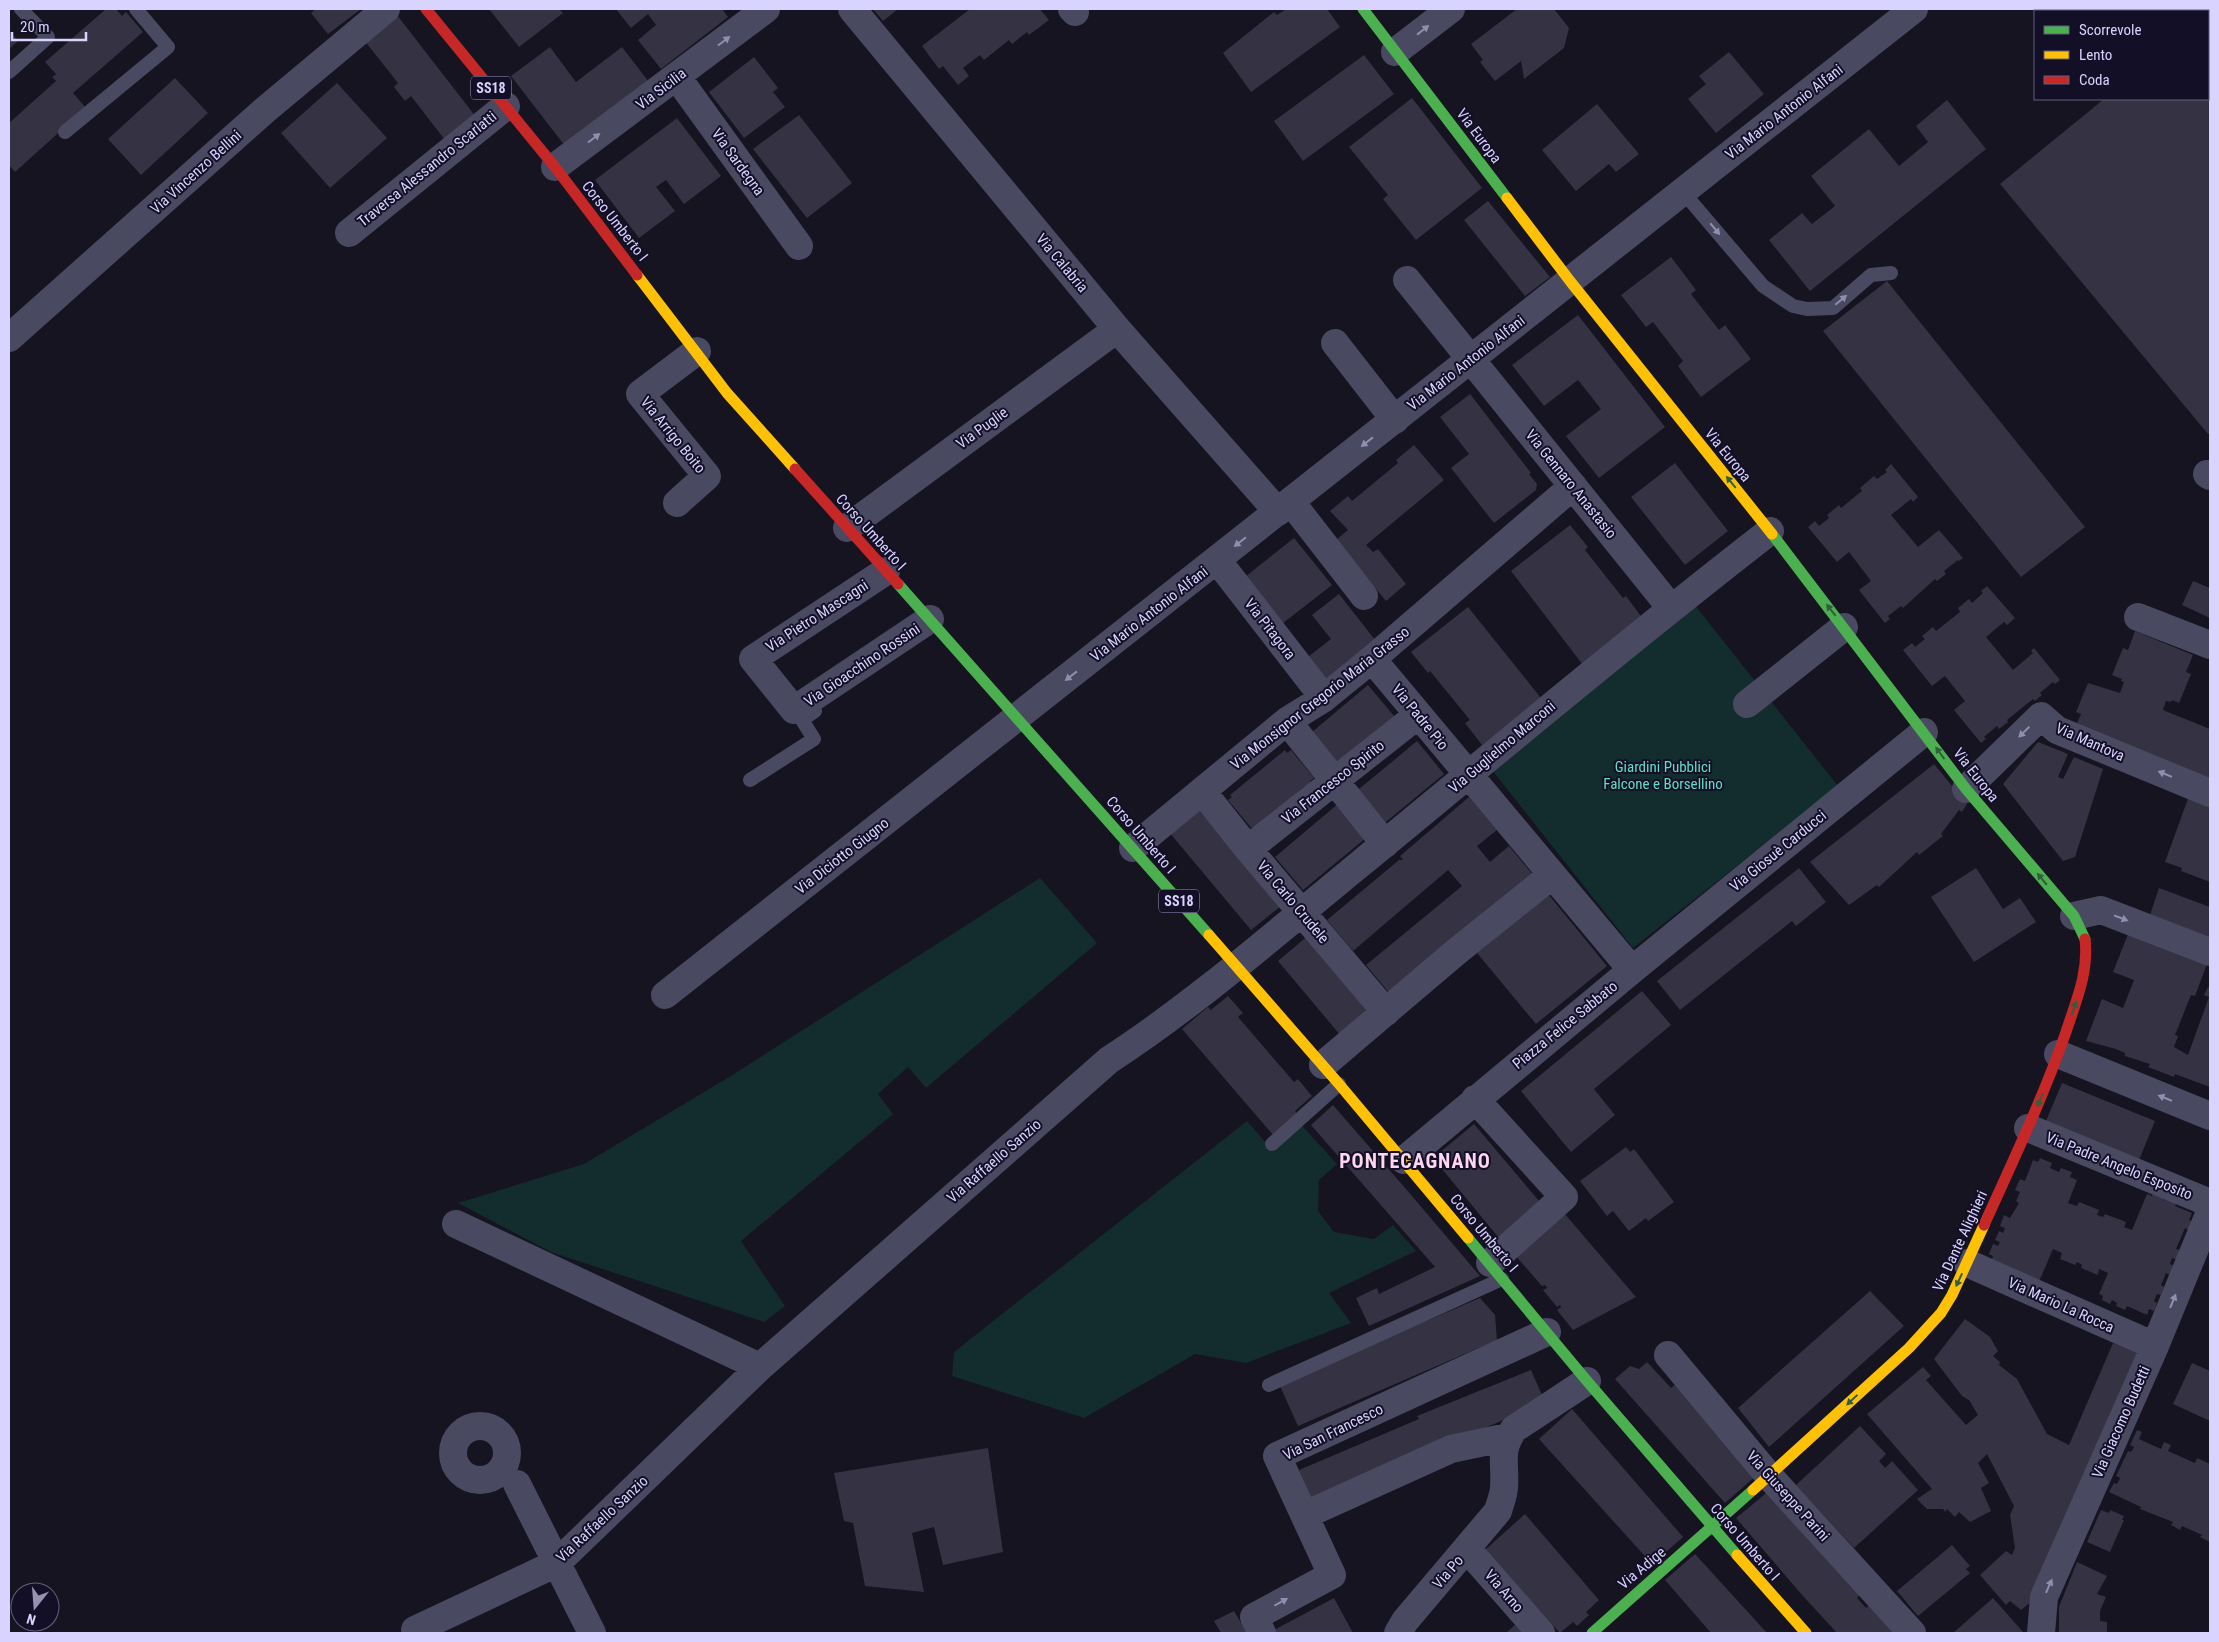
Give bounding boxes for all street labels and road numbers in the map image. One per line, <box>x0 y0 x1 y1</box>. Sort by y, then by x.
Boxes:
street label: Via Mario Antonio Alfani <box>1722 61 1846 163</box>
street label: Via Sicilia <box>632 64 690 114</box>
road number: SS18 <box>471 76 511 100</box>
street label: Via Europa <box>1453 105 1505 167</box>
street label: Traversa Alessandro Scarlatti <box>354 107 500 231</box>
street label: Via Sardegna <box>708 125 768 199</box>
street label: Via Vincenzo Bellini <box>147 126 245 218</box>
street label: Corso Umberto I <box>578 177 652 265</box>
street label: Via Calabria <box>1032 230 1092 296</box>
street label: Via Mario Antonio Alfani <box>1404 312 1528 414</box>
street label: Via Arrigo Boito <box>637 393 709 477</box>
street label: Via Puglie <box>953 403 1011 453</box>
street label: Via Europa <box>1701 425 1755 485</box>
street label: Via Gennaro Anastasio <box>1522 426 1620 542</box>
street label: Corso Umberto I <box>832 490 910 574</box>
street label: Via Mario Antonio Alfani <box>1087 563 1211 665</box>
street label: Via Pietro Mascagni <box>762 576 872 656</box>
street label: Via Pitagora <box>1241 595 1299 663</box>
street label: Via Gioacchino Rossini <box>801 620 923 710</box>
street label: Via Monsignor Gregorio Maria Grasso <box>1227 623 1413 773</box>
street label: Via Padre Pio <box>1388 680 1452 754</box>
street label: Via Guglielmo Marconi <box>1445 697 1559 797</box>
street label: Via Mantova <box>2053 719 2127 765</box>
street label: Via Francesco Spirito <box>1278 736 1388 828</box>
street label: Via Europa <box>1949 744 2003 806</box>
street label: Corso Umberto I <box>1103 793 1179 877</box>
street label: Via Giosuè Carducci <box>1726 807 1830 895</box>
street label: Via Diciotto Giugno <box>792 814 892 898</box>
street label: Via Carlo Crudele <box>1253 857 1333 947</box>
road number: SS18 <box>1159 889 1199 912</box>
street label: Piazza Felice Sabbato <box>1509 977 1621 1073</box>
street label: Via Raffaello Sanzio <box>943 1115 1045 1207</box>
street label: Via Padre Angelo Esposito <box>2043 1128 2195 1204</box>
street label: Via Dante Alighieri <box>1929 1188 1991 1294</box>
street label: Corso Umberto I <box>1446 1190 1522 1276</box>
street label: Via Mario La Rocca <box>2005 1274 2117 1336</box>
street label: Via Giacomo Budetti <box>2088 1363 2154 1481</box>
street label: Via San Francesco <box>1280 1400 1386 1464</box>
street label: Via Giuseppe Parini <box>1743 1447 1833 1545</box>
street label: Via Raffaello Sanzio <box>552 1472 652 1566</box>
street label: Corso Umberto I <box>1707 1500 1783 1584</box>
street label: Via Adige <box>1615 1543 1669 1593</box>
street label: Via Po <box>1429 1552 1467 1592</box>
street label: Via Arno <box>1481 1566 1527 1616</box>

